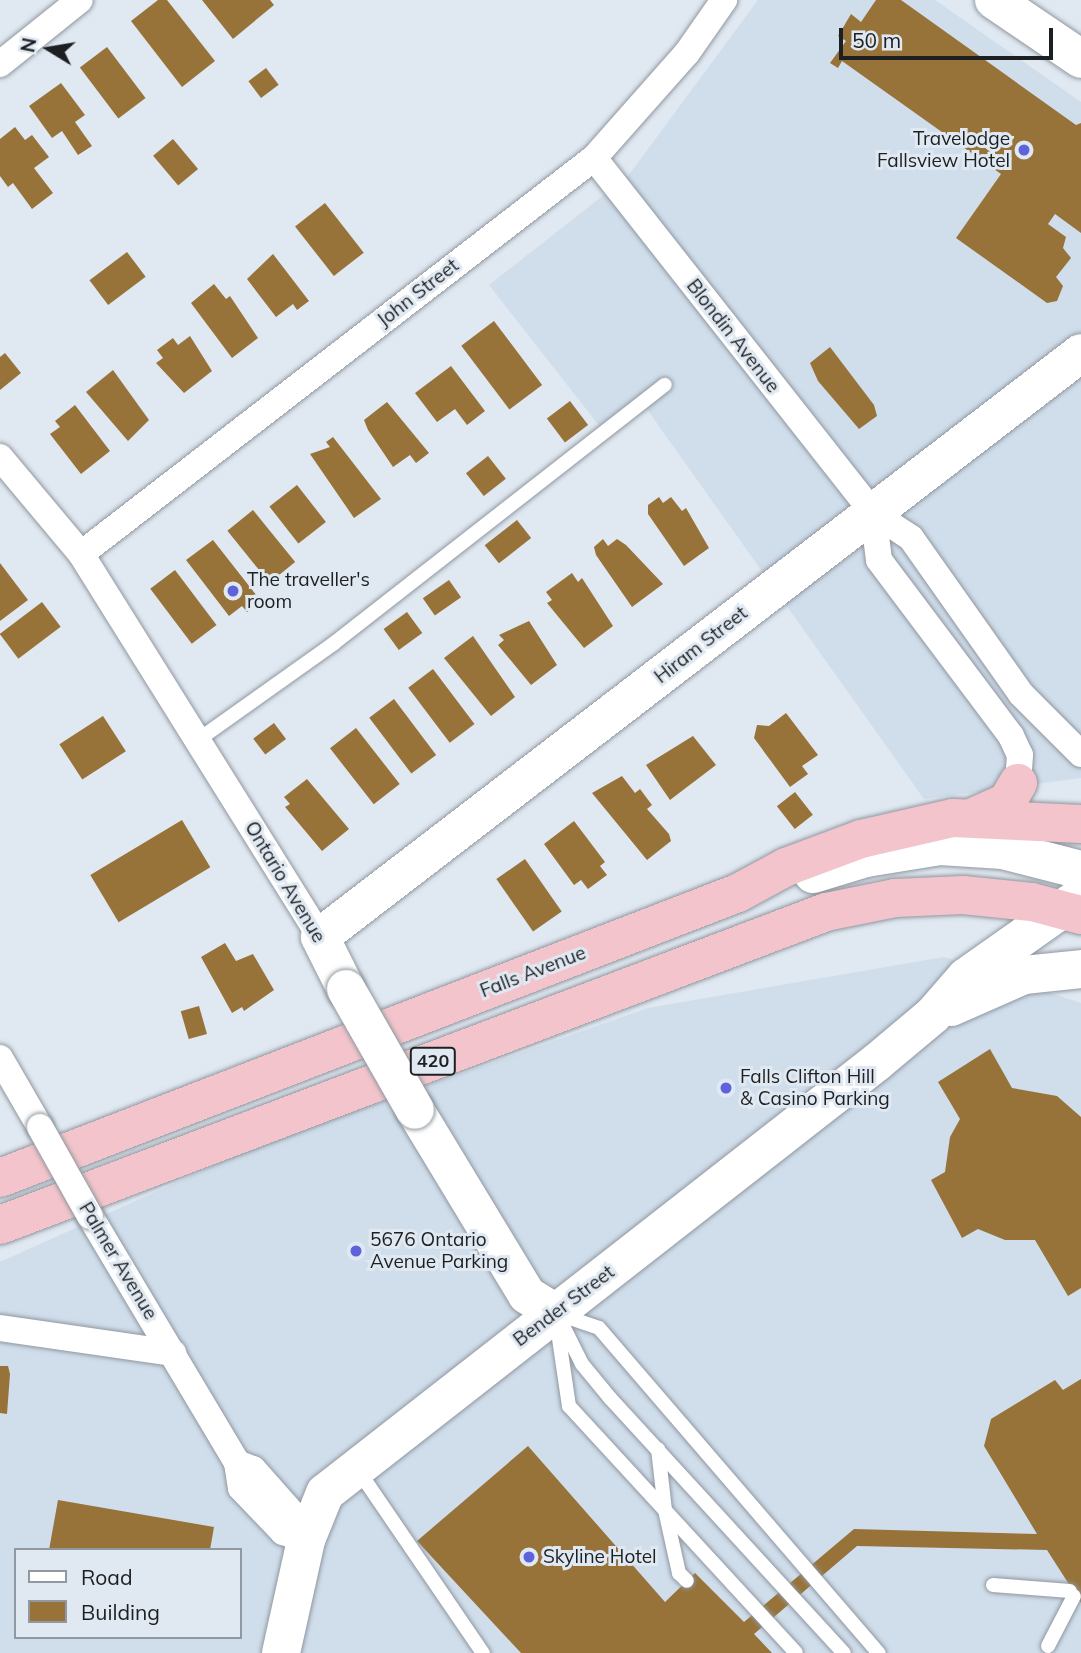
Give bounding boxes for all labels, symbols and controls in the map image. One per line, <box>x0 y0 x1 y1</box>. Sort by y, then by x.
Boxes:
north arrow <box>14 14 84 84</box>
scale bar <box>843 14 1056 58</box>
text: 50 m <box>852 27 901 53</box>
text: N <box>15 36 42 54</box>
place label: Travelodge Fallsview Hotel <box>877 128 1010 172</box>
marker: Travelodge Fallsview Hotel <box>1016 142 1032 158</box>
street label: John Street <box>373 254 463 332</box>
street label: Blondin Avenue <box>682 275 784 397</box>
place label: The traveller's room <box>247 569 370 613</box>
marker: The traveller's room <box>225 583 241 599</box>
street label: Hiram Street <box>650 602 752 688</box>
street label: Ontario Avenue <box>240 817 330 947</box>
street label: Falls Avenue <box>477 941 589 1003</box>
road number: 420 <box>408 1046 458 1076</box>
place label: Falls Clifton Hill & Casino Parking <box>740 1066 890 1110</box>
marker: Falls Clifton Hill & Casino Parking <box>718 1080 734 1096</box>
street label: Palmer Avenue <box>74 1198 162 1324</box>
place label: 5676 Ontario Avenue Parking <box>370 1229 508 1273</box>
marker: 5676 Ontario Avenue Parking <box>348 1243 364 1259</box>
street label: Bender Street <box>509 1261 619 1351</box>
place label: Skyline Hotel <box>543 1546 657 1568</box>
legend <box>14 1548 242 1639</box>
marker: Skyline Hotel <box>521 1549 537 1565</box>
text: Road <box>81 1564 132 1590</box>
text: Building <box>81 1599 160 1625</box>

